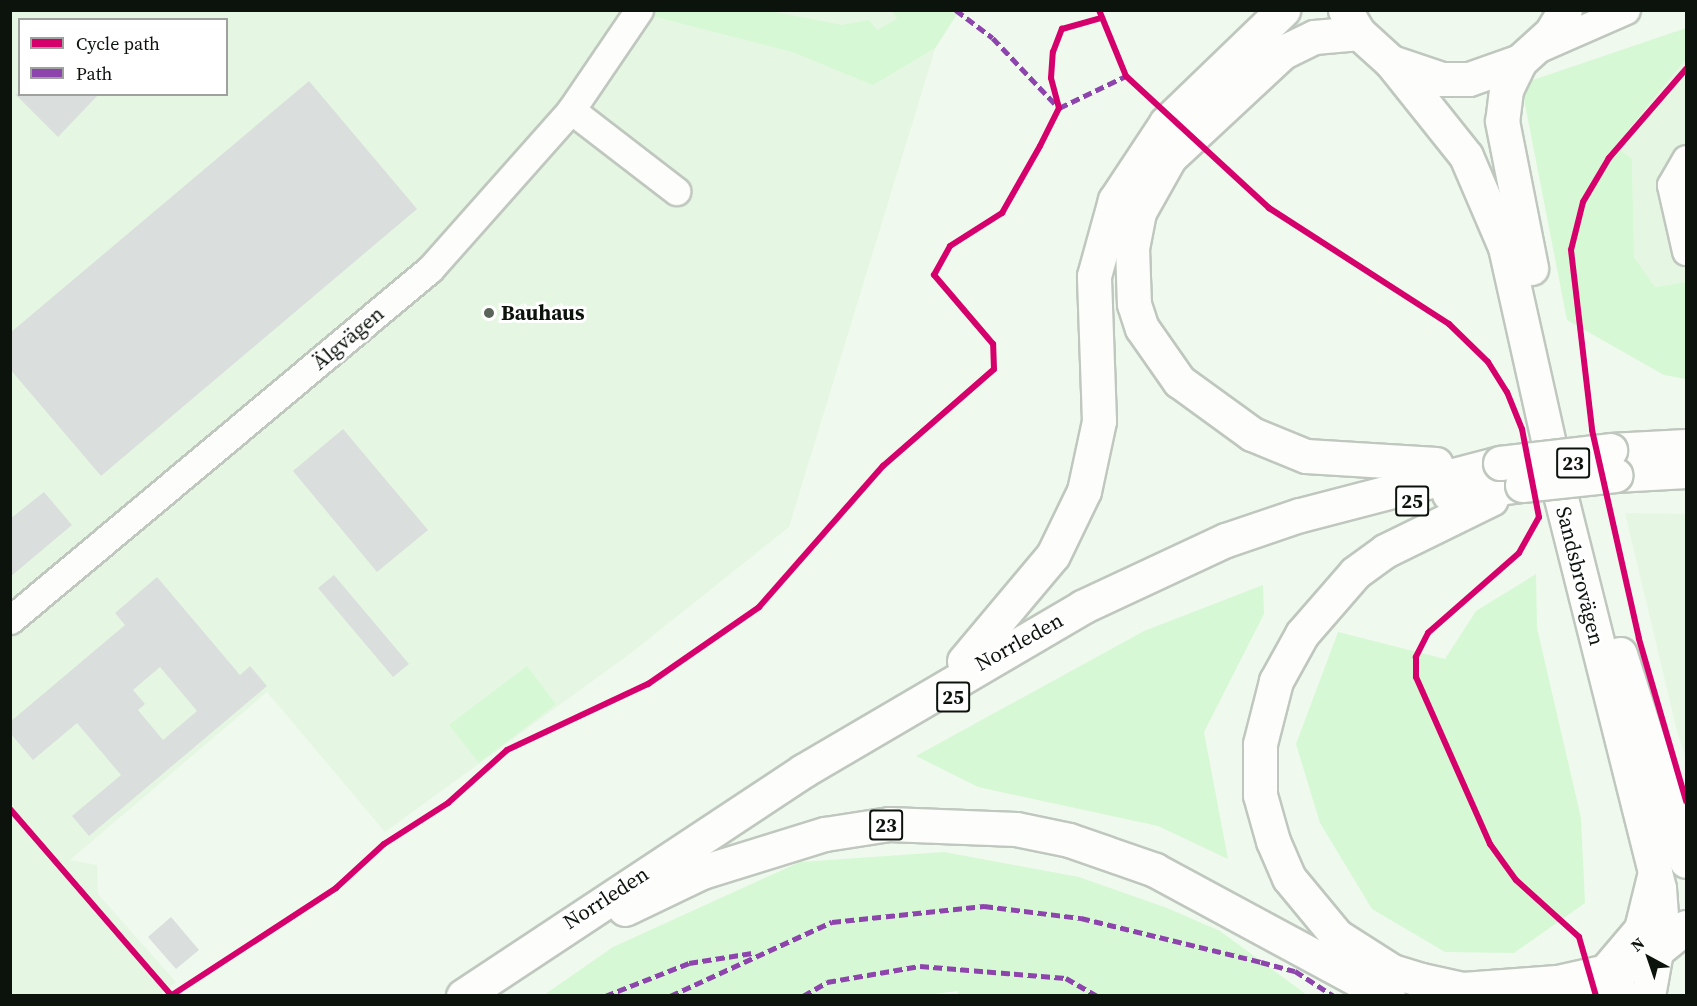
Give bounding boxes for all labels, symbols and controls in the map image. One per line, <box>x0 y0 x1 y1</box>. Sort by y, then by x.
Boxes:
legend <box>18 18 228 96</box>
text: Cycle path <box>76 31 160 56</box>
text: Path <box>76 61 112 86</box>
place label: Bauhaus <box>501 300 584 326</box>
street label: Älgvägen <box>307 301 389 375</box>
marker: Bauhaus <box>482 306 496 320</box>
road number: 23 <box>1555 446 1591 480</box>
road number: 25 <box>1394 484 1430 518</box>
street label: Sandsbrovägen <box>1551 504 1609 648</box>
street label: Norrleden <box>971 608 1067 676</box>
road number: 25 <box>935 680 971 714</box>
road number: 23 <box>868 808 904 842</box>
street label: Norrleden <box>559 861 653 935</box>
north arrow <box>1619 928 1679 988</box>
text: N <box>1626 932 1649 956</box>

